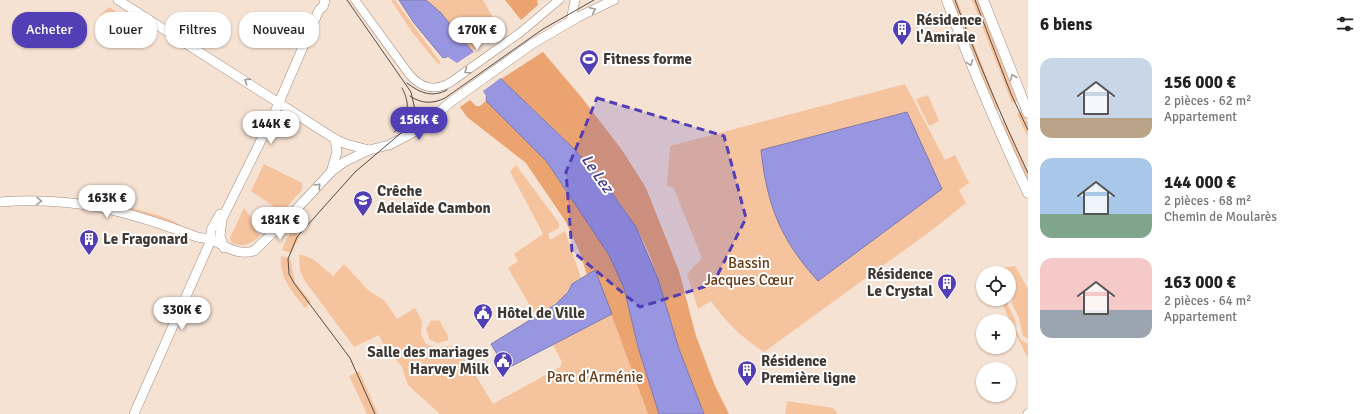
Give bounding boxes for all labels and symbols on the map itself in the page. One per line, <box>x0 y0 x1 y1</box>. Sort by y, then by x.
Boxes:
one-way arrow <box>588 7 596 15</box>
place label: Résidence l'Amirale <box>916 11 982 46</box>
pin: 170K € <box>444 17 510 51</box>
building icon: Résidence l'Amirale <box>891 18 913 46</box>
sports icon: Fitness forme <box>578 48 600 76</box>
place label: Fitness forme <box>603 50 692 68</box>
one-way arrow <box>965 59 973 66</box>
one-way arrow <box>464 66 471 73</box>
one-way arrow <box>1009 74 1017 81</box>
one-way arrow <box>244 78 251 86</box>
pin: 156K € <box>386 107 452 141</box>
pin: 144K € <box>238 111 304 145</box>
water label: Le Lez <box>577 150 619 198</box>
place label: Crêche Adelaïde Cambon <box>377 182 491 217</box>
one-way arrow <box>313 184 320 191</box>
pin: 163K € <box>74 185 140 219</box>
school or university icon: Crêche Adelaïde Cambon <box>352 189 374 217</box>
one-way arrow <box>36 196 42 205</box>
pin: 181K € <box>247 207 313 241</box>
building icon: Le Fragonard <box>78 228 100 256</box>
place label: Le Fragonard <box>103 230 188 248</box>
park label: Bassin Jacques Cœur <box>704 254 794 289</box>
place label: Résidence Le Crystal <box>867 265 933 300</box>
building icon: Résidence Le Crystal <box>936 272 958 300</box>
pin: 330K € <box>149 297 215 331</box>
public building icon: Hôtel de Ville <box>472 302 494 330</box>
place label: Hôtel de Ville <box>497 304 585 322</box>
place label: Salle des mariages Harvey Milk <box>367 343 489 378</box>
public building icon: Salle des mariages Harvey Milk <box>492 350 514 378</box>
place label: Résidence Première ligne <box>761 352 856 387</box>
building icon: Résidence Première ligne <box>736 359 758 387</box>
park label: Parc d'Arménie <box>547 368 643 386</box>

